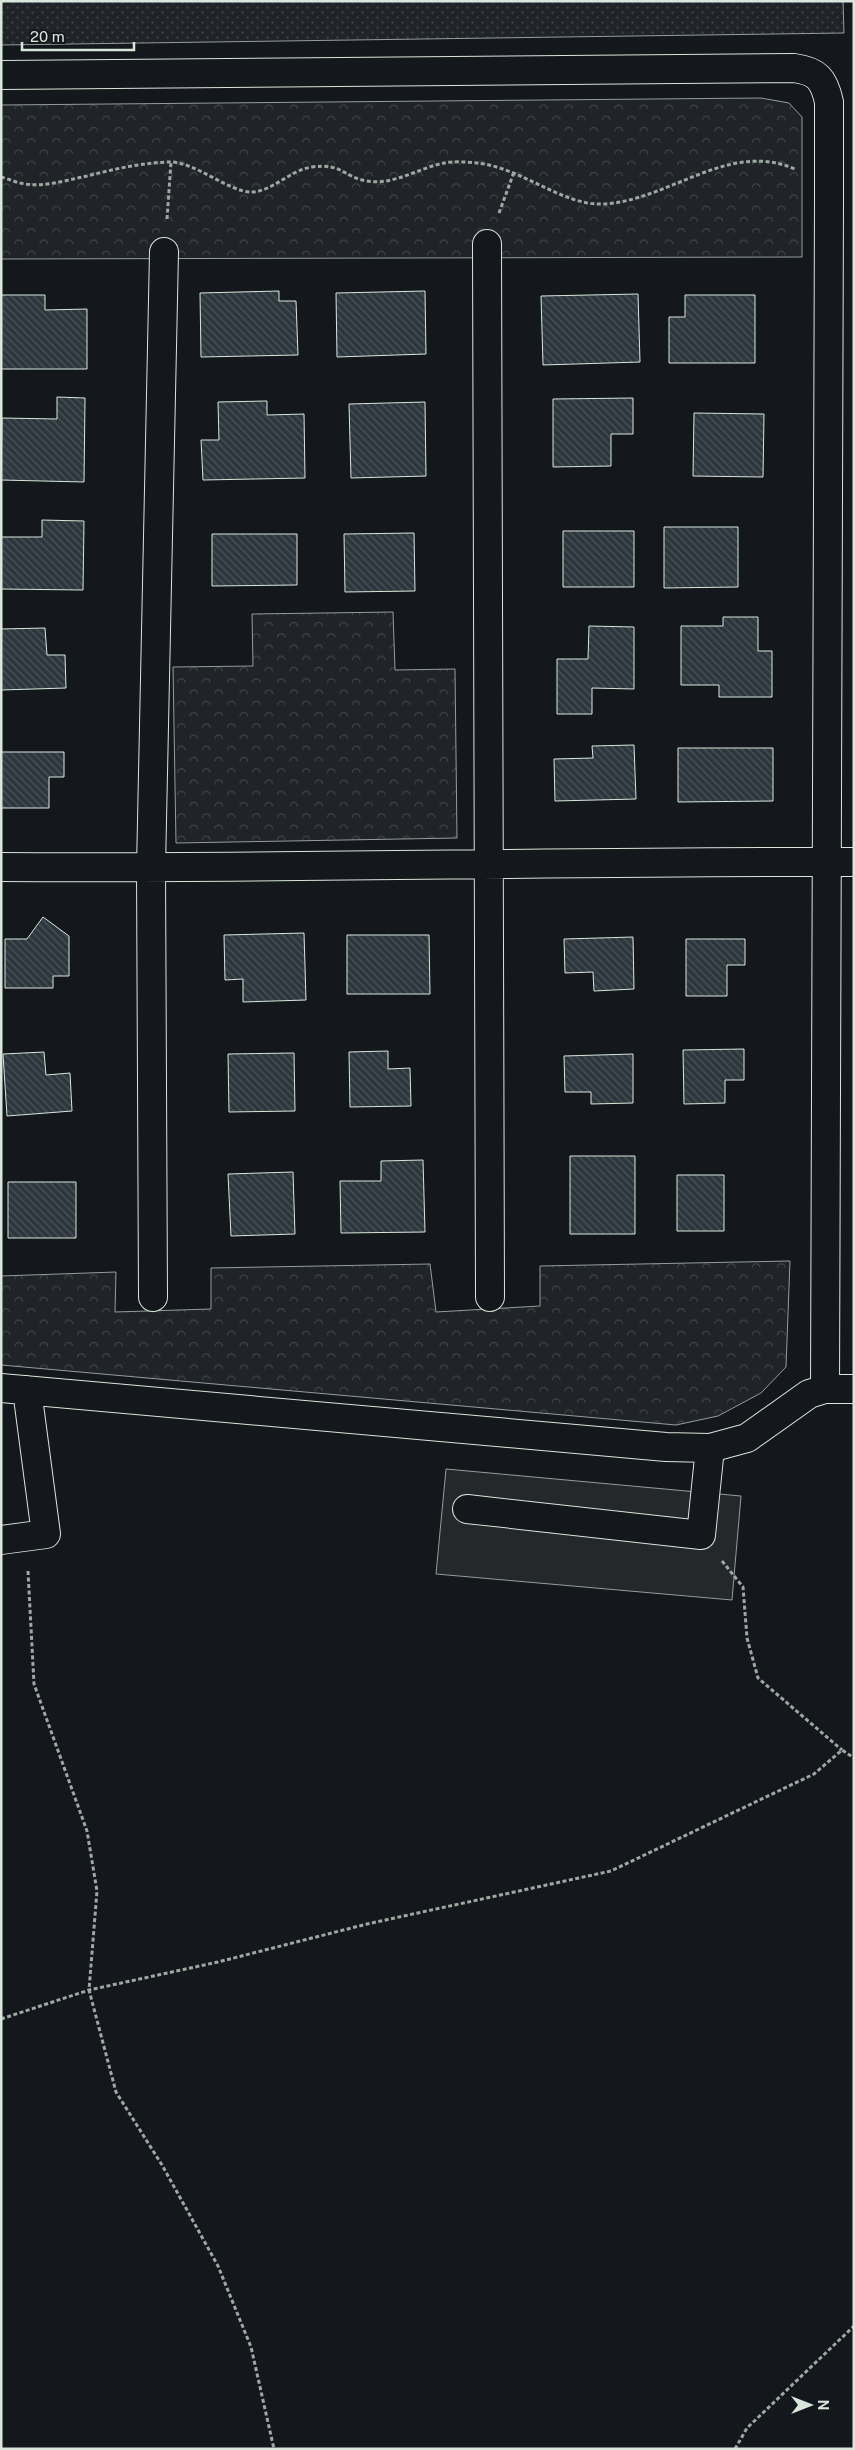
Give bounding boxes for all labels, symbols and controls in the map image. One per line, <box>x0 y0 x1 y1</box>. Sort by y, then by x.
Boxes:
scale bar <box>22 20 135 52</box>
text: 20 m <box>30 28 65 45</box>
north arrow <box>785 2380 835 2430</box>
text: N <box>815 2400 831 2410</box>

